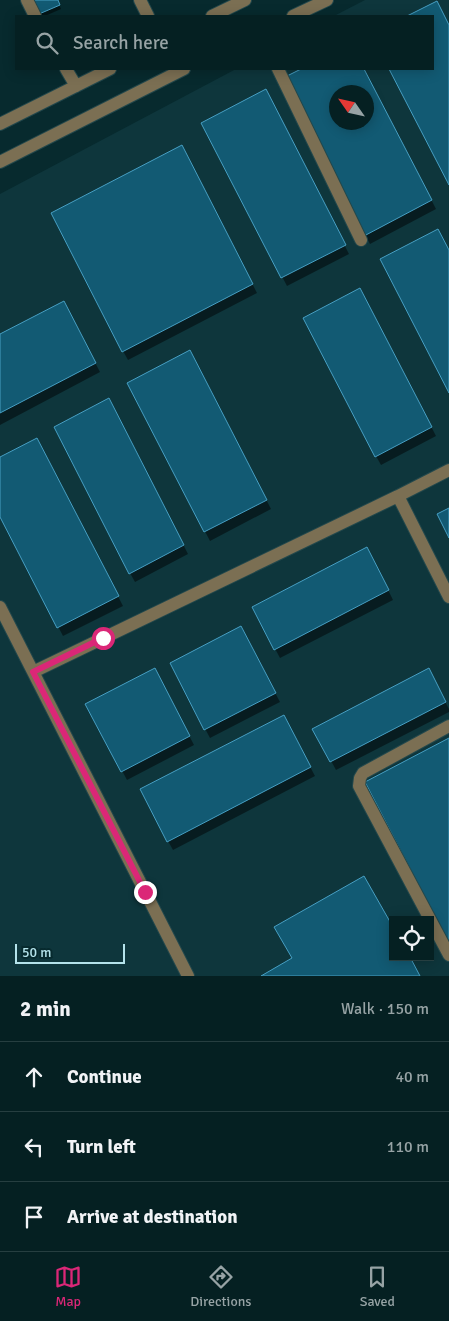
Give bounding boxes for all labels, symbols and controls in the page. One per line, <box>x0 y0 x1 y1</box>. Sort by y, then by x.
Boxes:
search box <box>15 15 434 70</box>
icon: search <box>33 29 61 57</box>
text: Search here <box>73 31 169 55</box>
north arrow <box>329 85 374 130</box>
route start <box>92 627 115 650</box>
route end <box>134 881 157 904</box>
map controls <box>389 916 434 961</box>
button: locate <box>389 916 434 961</box>
scale bar <box>15 941 125 964</box>
text: 50 m <box>22 944 51 961</box>
text: 2 min <box>20 996 71 1022</box>
text: Walk · 150 m <box>341 999 429 1019</box>
icon: ahead <box>20 1063 48 1091</box>
text: Continue <box>67 1065 142 1089</box>
text: 40 m <box>395 1067 429 1087</box>
icon: left <box>20 1133 48 1161</box>
text: Turn left <box>67 1135 136 1159</box>
text: 110 m <box>387 1137 429 1157</box>
icon: arrive <box>20 1203 48 1231</box>
text: Arrive at destination <box>67 1205 238 1229</box>
tab: Map <box>54 1263 82 1310</box>
tab: Directions <box>190 1263 251 1310</box>
tab: Saved <box>360 1263 395 1310</box>

